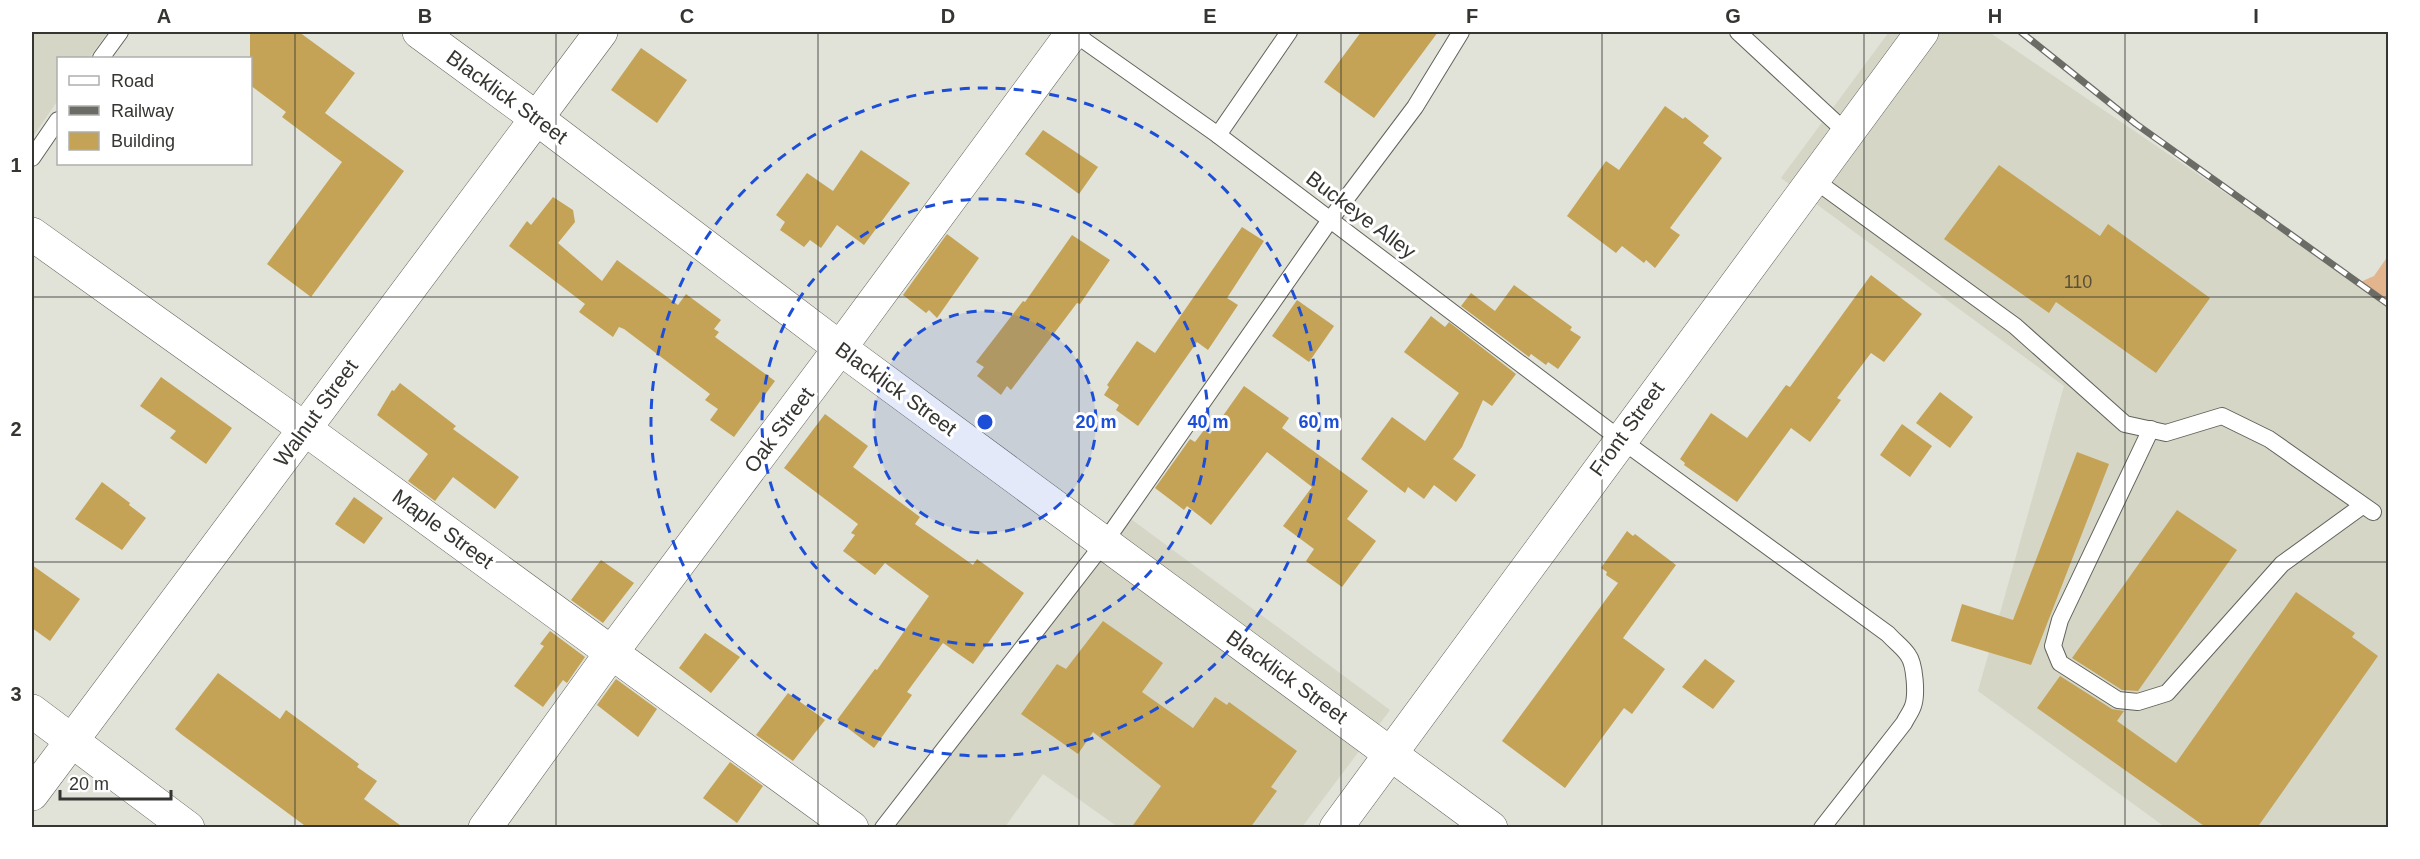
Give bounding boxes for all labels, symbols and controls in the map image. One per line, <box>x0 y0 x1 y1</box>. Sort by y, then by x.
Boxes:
text: A <box>157 5 171 27</box>
text: B <box>418 5 432 27</box>
text: C <box>680 5 694 27</box>
text: D <box>941 5 955 27</box>
text: E <box>1203 5 1217 27</box>
text: F <box>1466 5 1478 27</box>
text: G <box>1725 5 1741 27</box>
text: H <box>1988 5 2002 27</box>
text: I <box>2253 5 2259 27</box>
street label: Blacklick Street <box>442 45 572 148</box>
legend <box>57 57 252 165</box>
text: Road <box>111 71 154 91</box>
text: Railway <box>111 101 174 121</box>
text: Building <box>111 131 175 151</box>
text: 1 <box>10 154 22 176</box>
street label: Buckeye Alley <box>1302 166 1421 263</box>
house number: 110 <box>2064 272 2092 292</box>
street label: Blacklick Street <box>831 337 961 440</box>
street label: Walnut Street <box>269 355 362 471</box>
street label: Front Street <box>1585 377 1669 480</box>
street label: Oak Street <box>739 383 818 477</box>
centre of rings <box>975 412 995 432</box>
text: 20 m <box>1075 412 1117 432</box>
text: 40 m <box>1187 412 1229 432</box>
text: 60 m <box>1298 412 1340 432</box>
text: 2 <box>10 418 22 440</box>
street label: Maple Street <box>388 484 498 573</box>
street label: Blacklick Street <box>1222 625 1352 728</box>
text: 3 <box>10 683 22 705</box>
scale bar <box>60 763 171 801</box>
text: 20 m <box>69 774 109 794</box>

